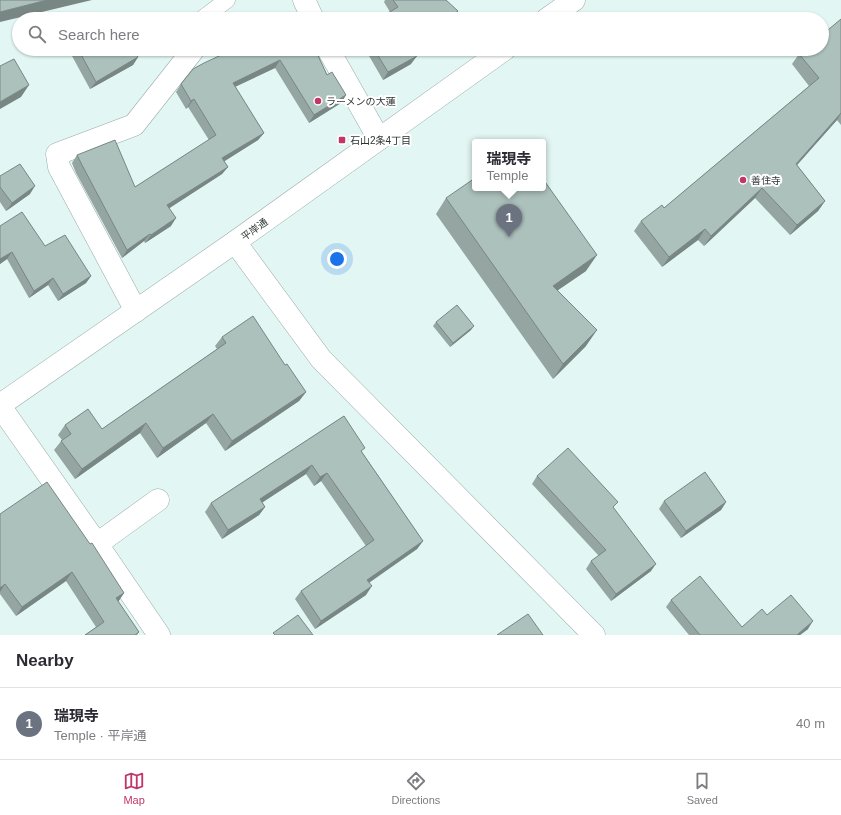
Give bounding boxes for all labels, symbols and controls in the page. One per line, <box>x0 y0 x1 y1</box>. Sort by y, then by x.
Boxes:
search box <box>12 12 829 56</box>
icon: search <box>26 23 48 45</box>
text: Search here <box>58 26 140 43</box>
marker: ラーメンの大蓮 <box>313 96 323 106</box>
place label: ラーメンの大蓮 <box>326 96 396 107</box>
marker: 石山2条4丁目 <box>337 135 347 145</box>
place label: 石山2条4丁目 <box>350 135 411 146</box>
popup <box>472 139 546 191</box>
text: 瑞現寺 <box>486 150 532 167</box>
text: Temple <box>486 168 528 183</box>
marker: 善住寺 <box>738 175 748 185</box>
place label: 善住寺 <box>751 175 781 186</box>
pin: 1 <box>496 204 522 237</box>
street label: 平岸通 <box>239 216 270 243</box>
your location <box>327 249 347 269</box>
text: Nearby <box>16 651 74 670</box>
text: 瑞現寺 <box>54 707 99 724</box>
text: 1 <box>25 716 33 731</box>
text: 40 m <box>796 716 825 731</box>
text: Temple · 平岸通 <box>54 728 146 743</box>
tab: Map <box>123 770 145 806</box>
tab: Directions <box>391 770 440 806</box>
tab: Saved <box>687 770 718 806</box>

